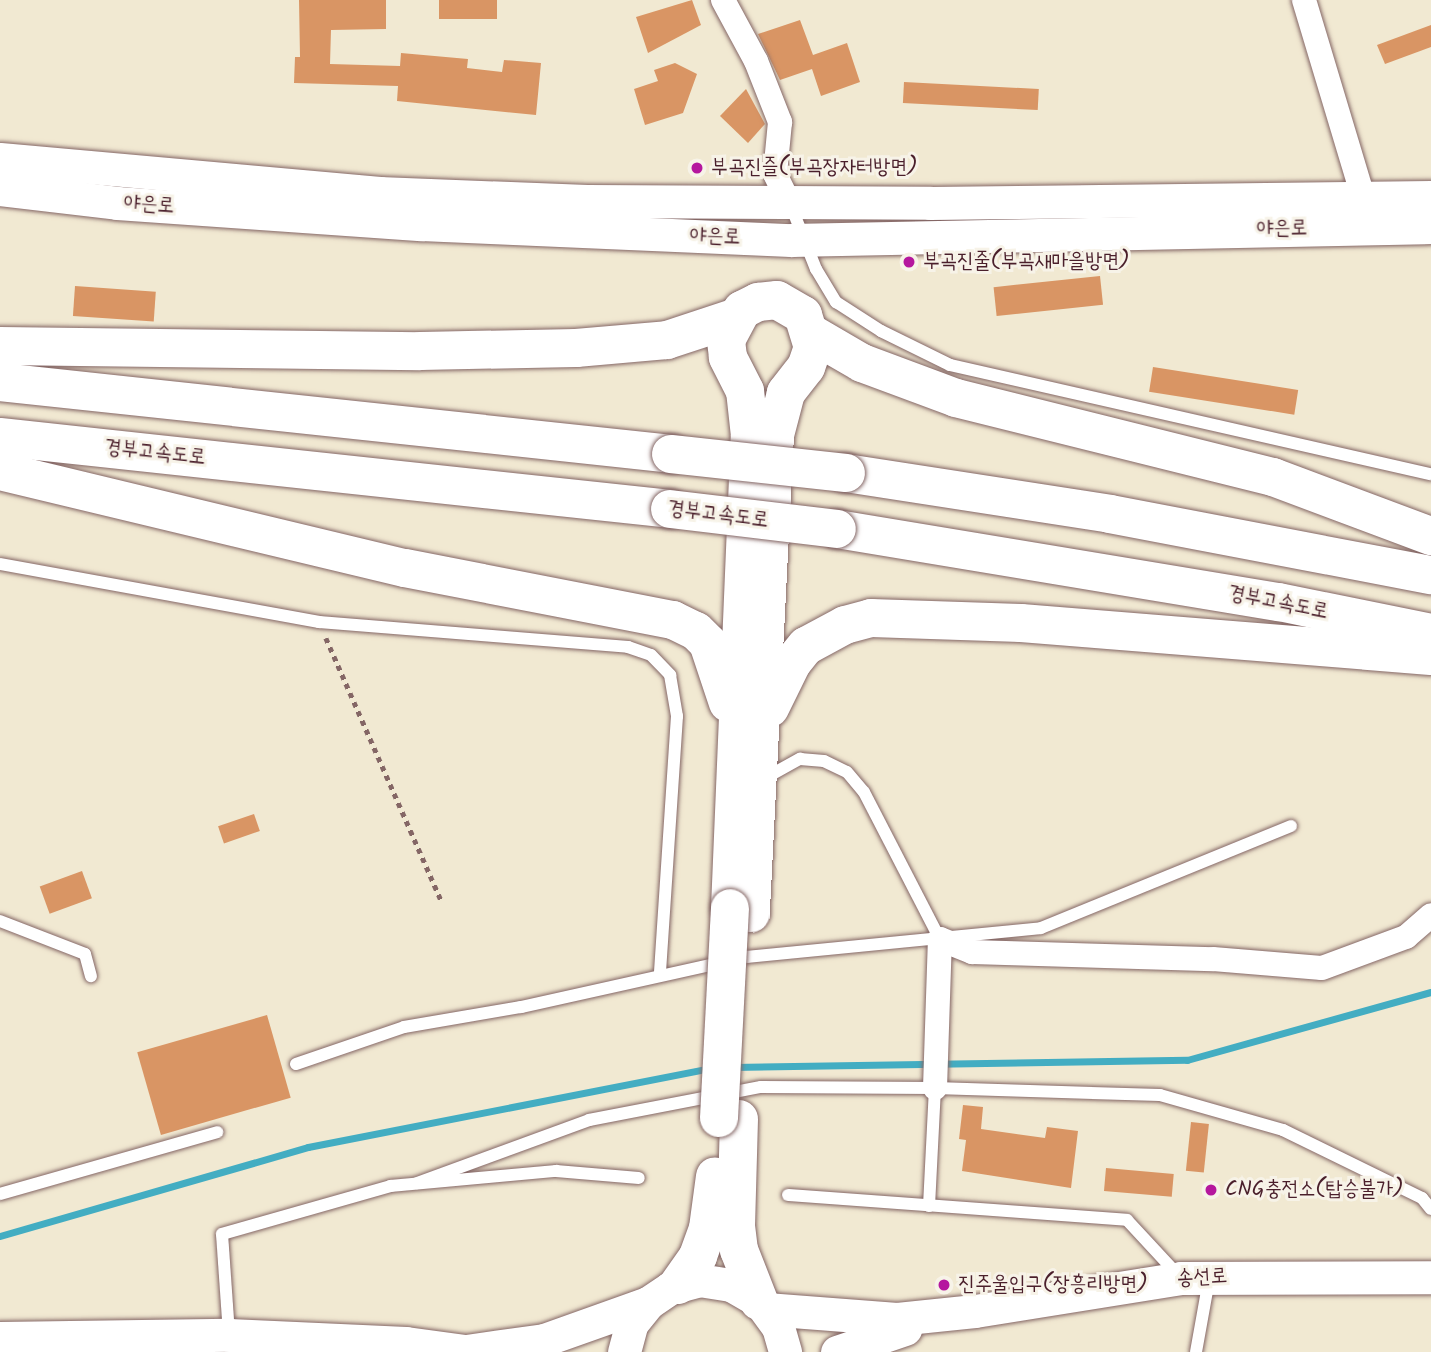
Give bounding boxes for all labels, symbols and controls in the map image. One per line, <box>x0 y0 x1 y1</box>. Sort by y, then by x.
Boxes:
place label: 부곡진즐(부곡장자터방면) <box>711 155 918 181</box>
marker: 부곡진즐(부곡장자터방면) <box>689 160 705 176</box>
street label: 야은로 <box>123 191 175 219</box>
street label: 야은로 <box>1256 216 1308 242</box>
street label: 야은로 <box>689 224 741 250</box>
place label: 부곡진줄(부곡새마을방면) <box>923 249 1130 275</box>
marker: 부곡진줄(부곡새마을방면) <box>901 254 917 270</box>
street label: 경부고속도로 <box>103 435 207 471</box>
street label: 경부고속도로 <box>666 496 770 534</box>
street label: 경부고속도로 <box>1226 581 1330 625</box>
place label: CNG충전소(탑승불가) <box>1225 1177 1404 1203</box>
marker: CNG충전소(탑승불가) <box>1203 1182 1219 1198</box>
street label: 송선로 <box>1176 1264 1228 1292</box>
place label: 진주울입구(장흥리방면) <box>958 1272 1148 1298</box>
marker: 진주울입구(장흥리방면) <box>936 1277 952 1293</box>

